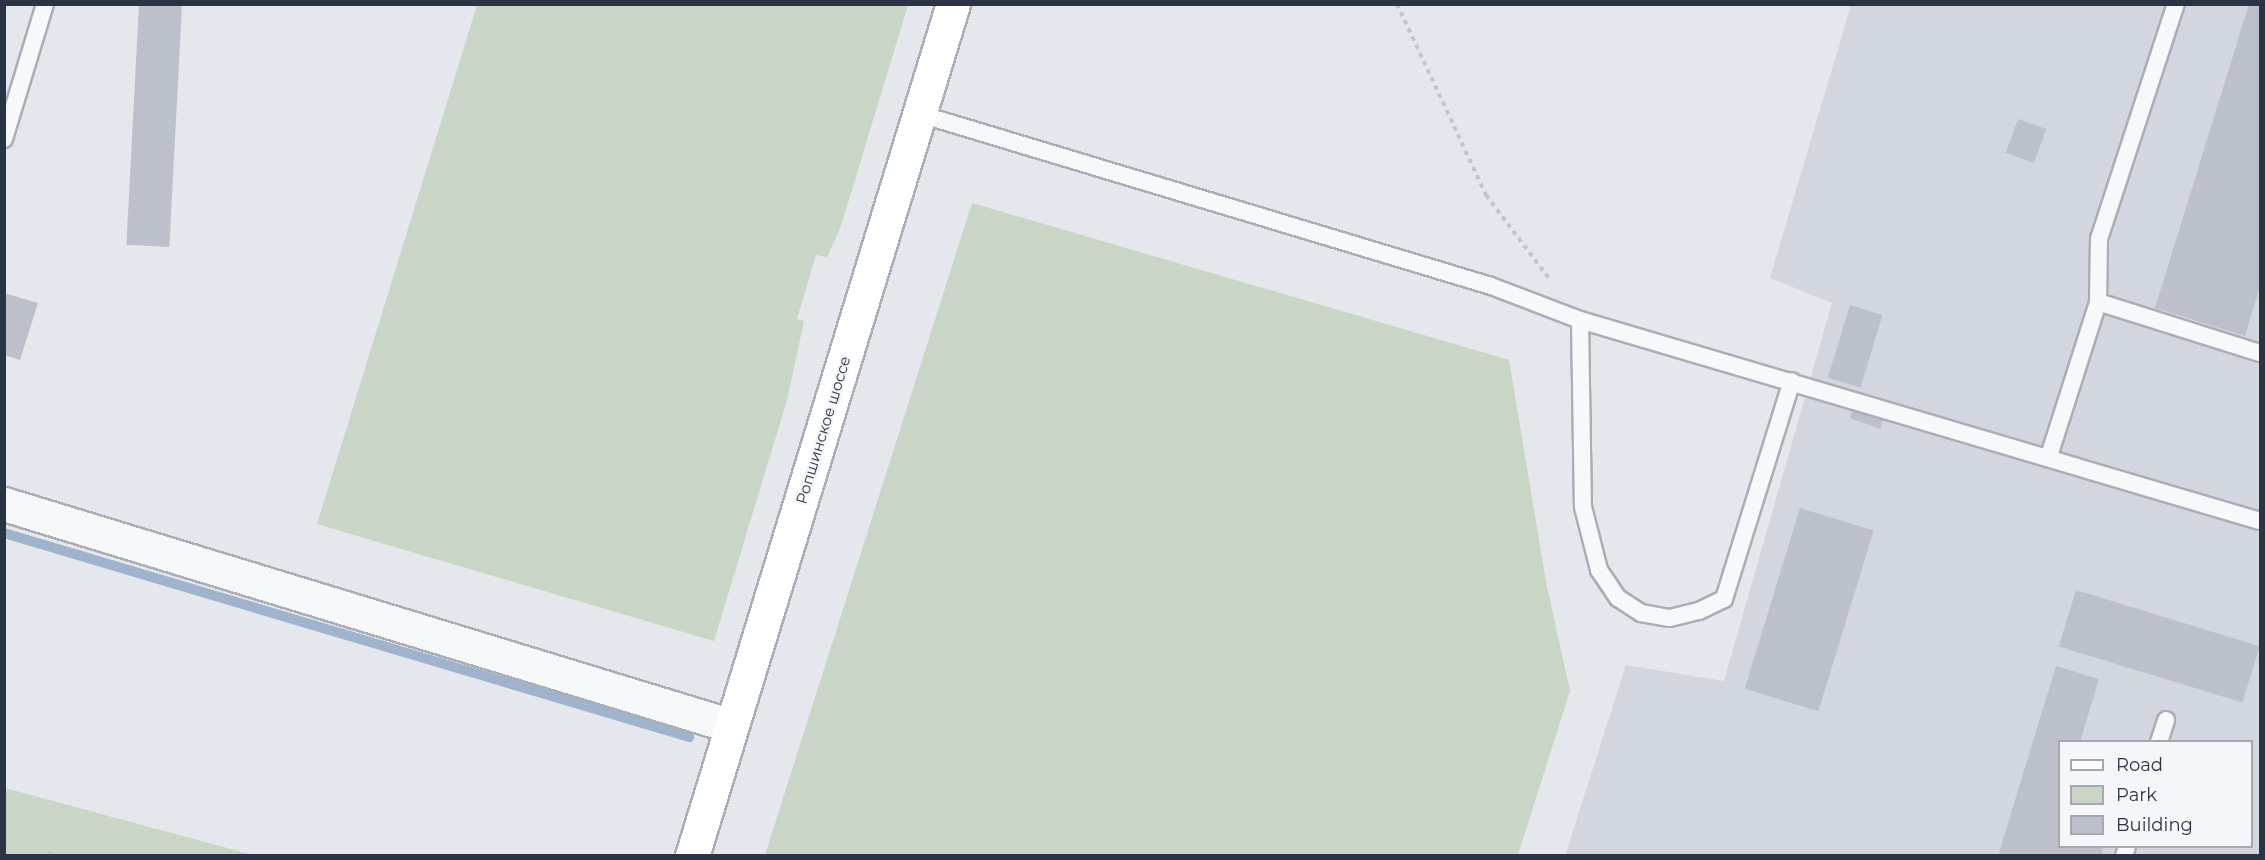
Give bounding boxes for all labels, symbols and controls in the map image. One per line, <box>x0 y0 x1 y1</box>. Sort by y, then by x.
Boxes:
street label: Ропшинское шоссе <box>792 354 854 506</box>
legend <box>2058 740 2253 848</box>
text: Road <box>2116 754 2163 776</box>
text: Park <box>2116 784 2157 806</box>
text: Building <box>2116 814 2193 836</box>

